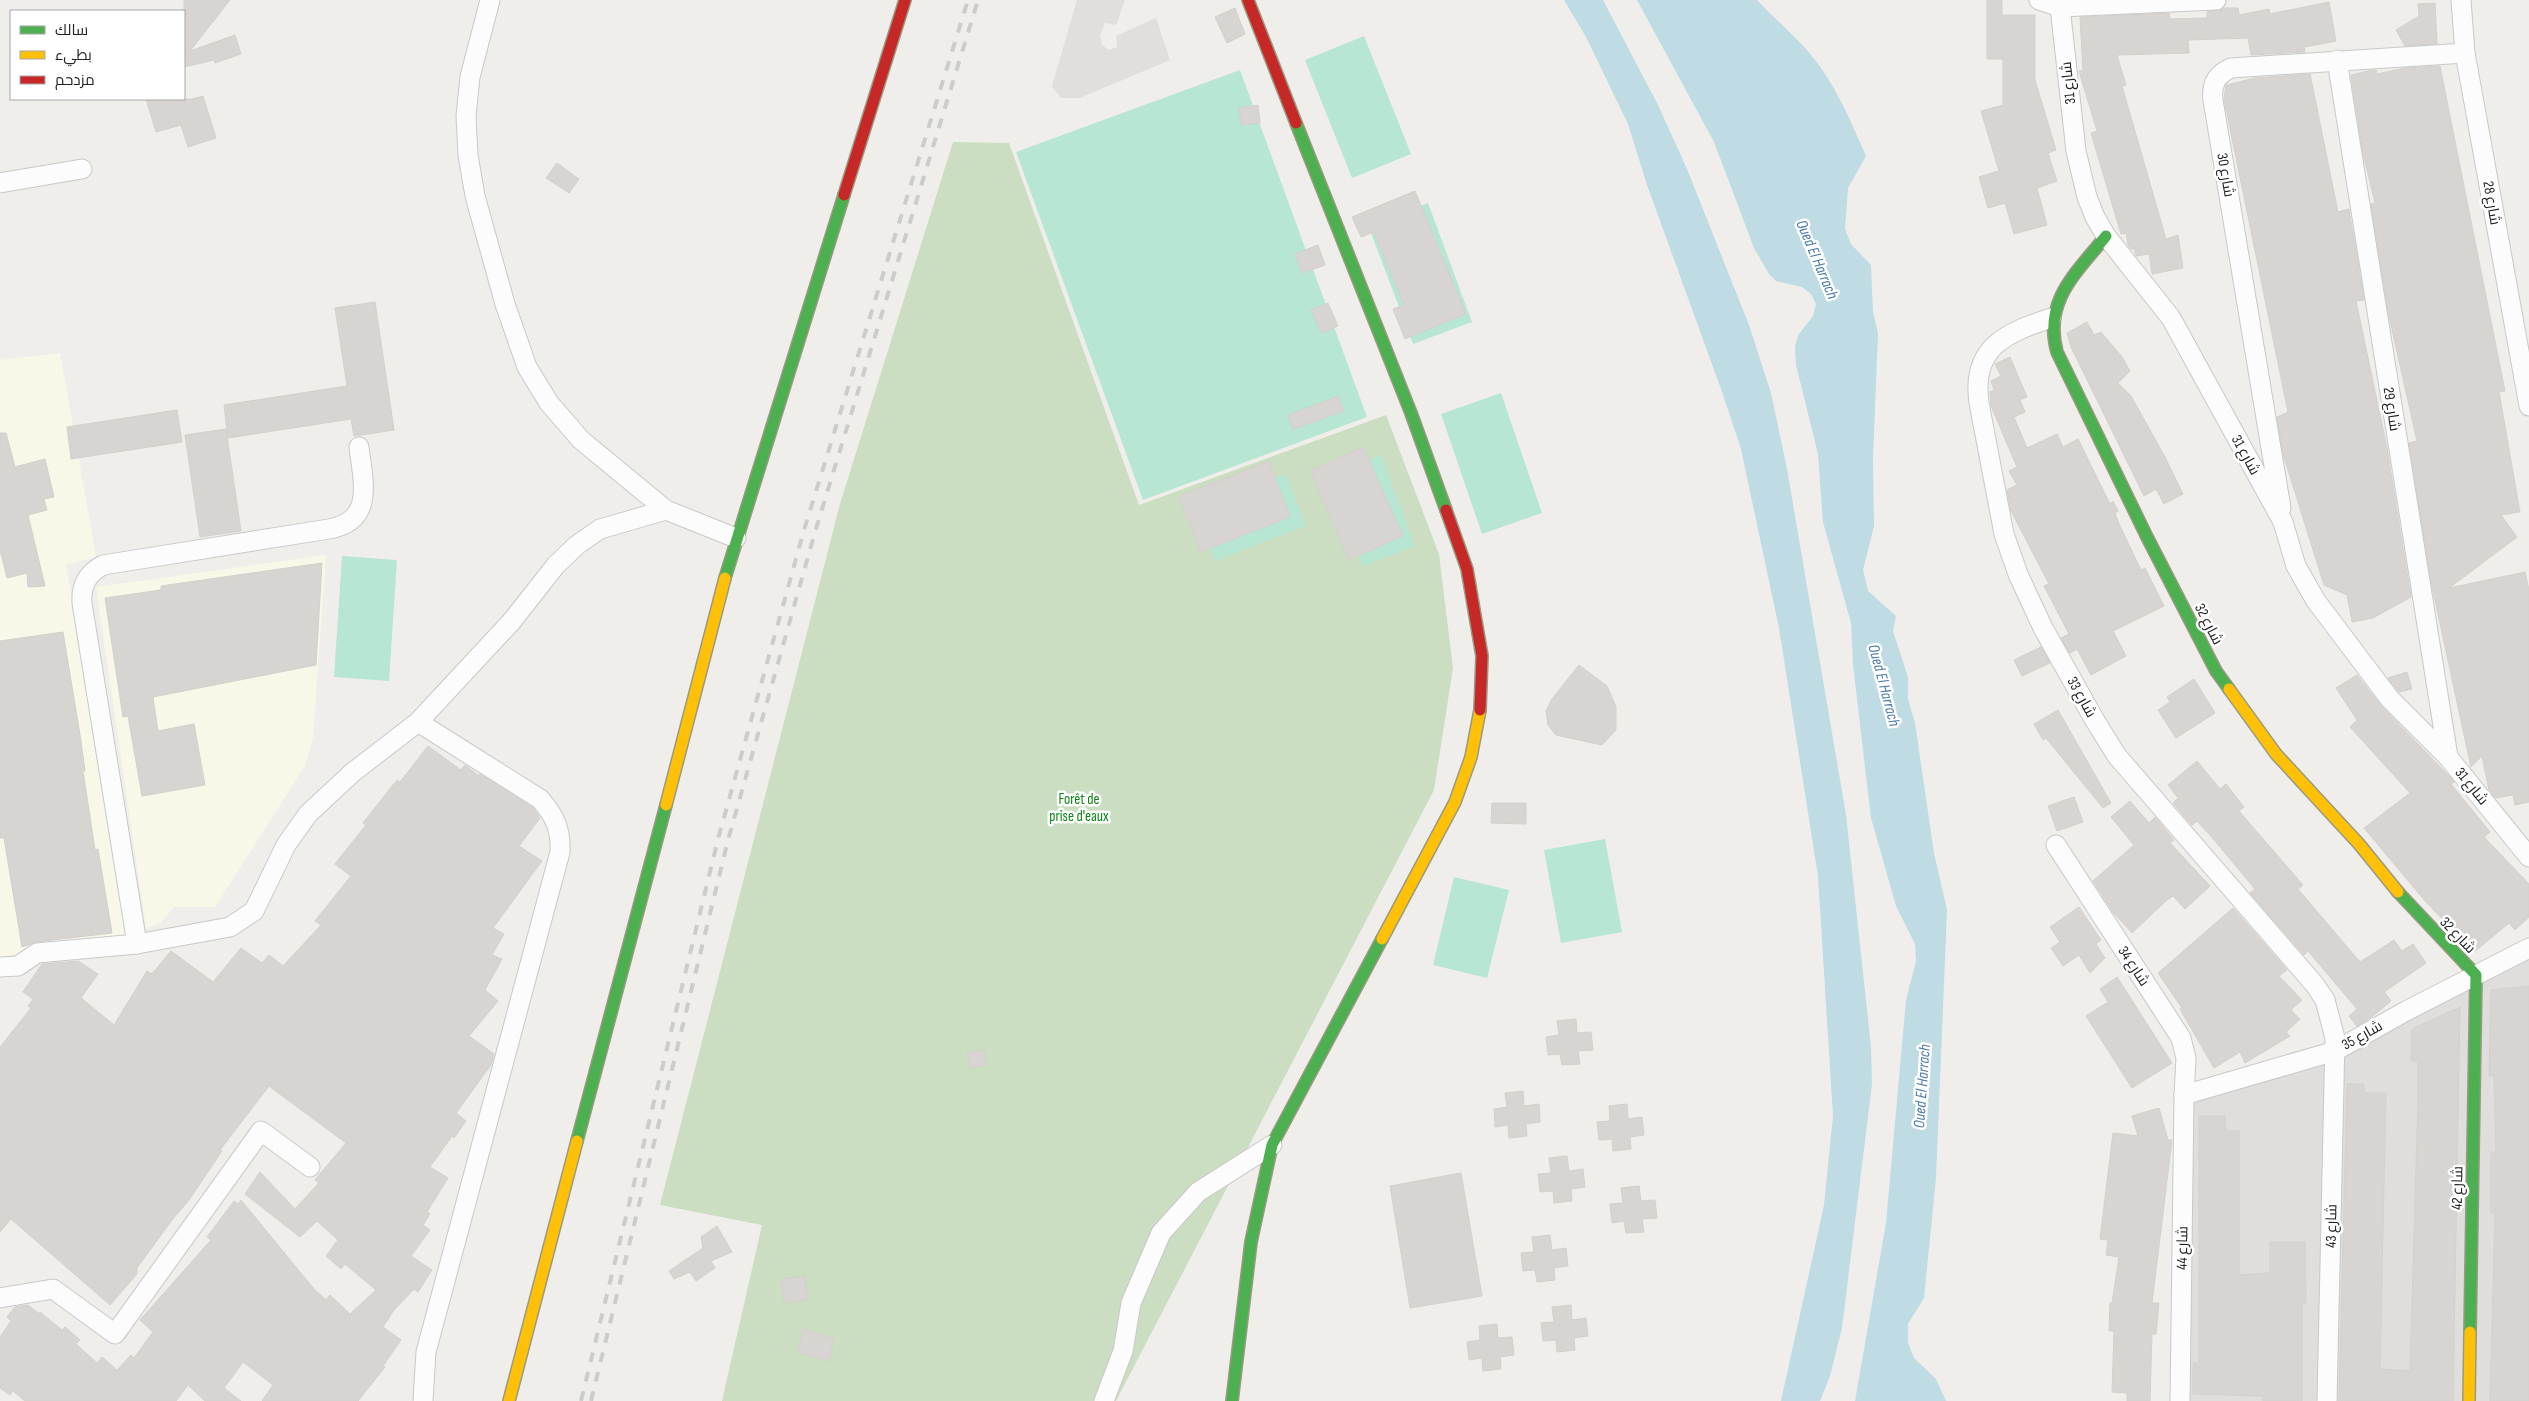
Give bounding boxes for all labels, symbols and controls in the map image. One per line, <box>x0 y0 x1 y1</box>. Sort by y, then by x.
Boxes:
legend <box>10 10 185 100</box>
text: سالك <box>55 21 88 40</box>
text: بطيء <box>55 46 92 67</box>
street label: شارع 31 <box>2057 60 2081 105</box>
text: مزدحم <box>55 71 95 90</box>
street label: شارع 30 <box>2211 152 2239 199</box>
street label: شارع 28 <box>2477 180 2505 227</box>
water label: Oued El Harrach <box>1791 217 1842 302</box>
street label: شارع 29 <box>2378 386 2404 433</box>
street label: شارع 31 <box>2226 432 2264 479</box>
street label: شارع 32 <box>2189 600 2227 649</box>
water label: Oued El Harrach <box>1863 642 1904 729</box>
street label: شارع 33 <box>2062 673 2101 722</box>
street label: شارع 31 <box>2450 764 2493 810</box>
park label: Forêt de prise d'eaux <box>1049 790 1109 826</box>
street label: شارع 32 <box>2435 913 2480 958</box>
street label: شارع 34 <box>2113 943 2154 990</box>
street label: شارع 35 <box>2338 1017 2386 1055</box>
water label: Oued El Harrach <box>1910 1043 1935 1129</box>
street label: شارع 42 <box>2448 1166 2468 1210</box>
street label: شارع 43 <box>2322 1204 2342 1248</box>
street label: شارع 44 <box>2173 1226 2193 1270</box>

